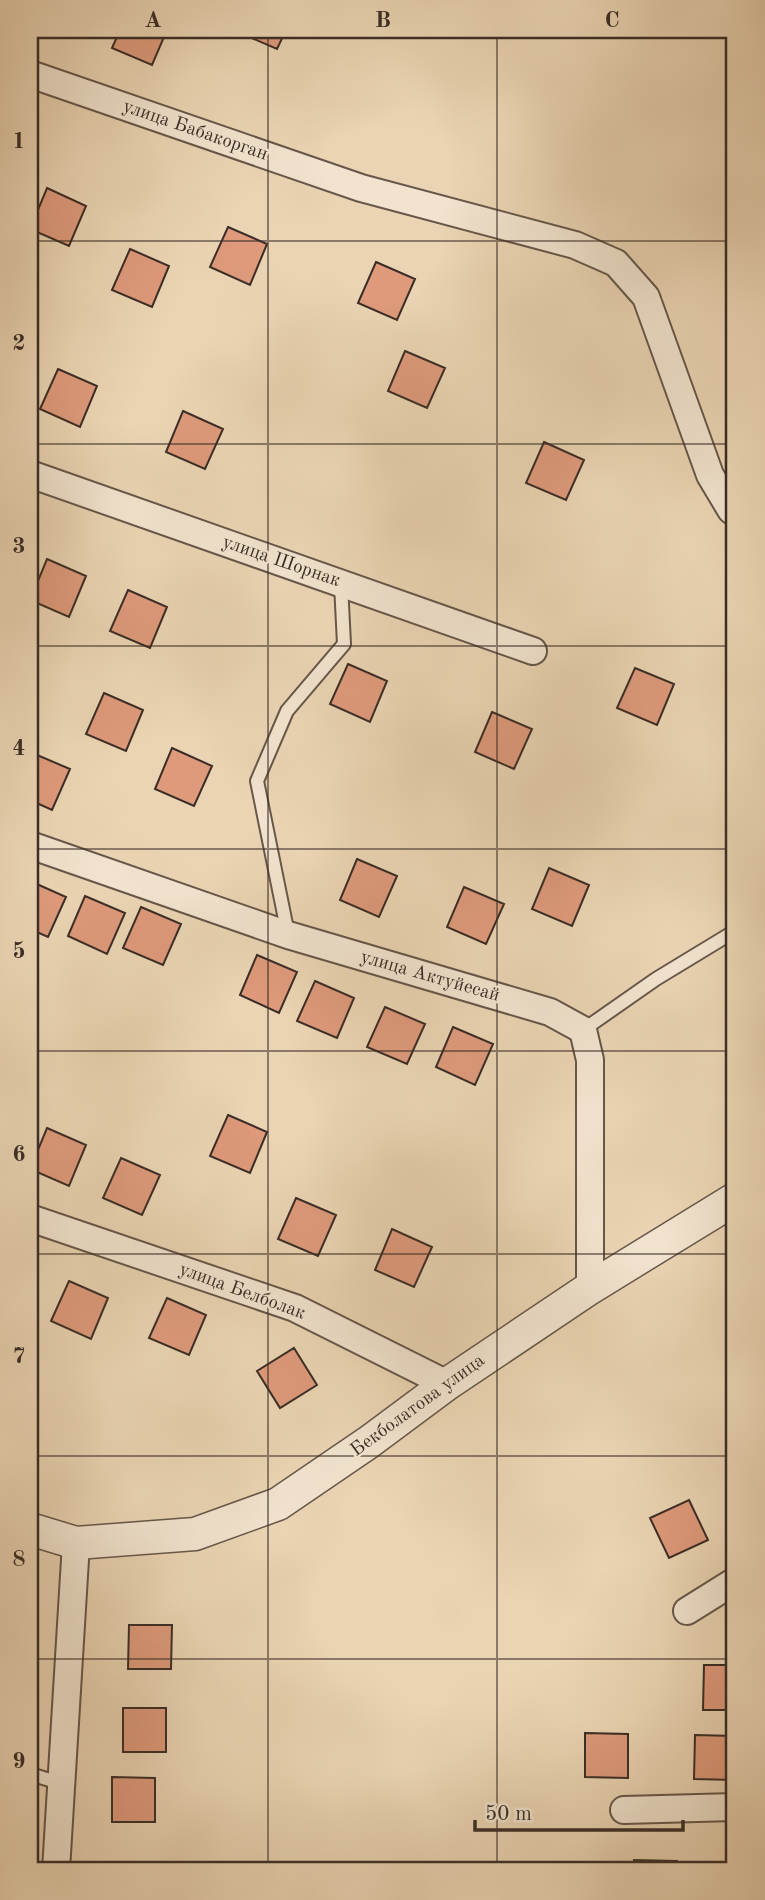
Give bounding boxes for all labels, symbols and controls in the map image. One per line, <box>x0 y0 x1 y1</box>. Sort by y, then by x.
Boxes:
text: A <box>144 9 162 32</box>
text: B <box>375 9 391 32</box>
text: C <box>604 9 620 32</box>
street label: улица Бабакорган <box>120 97 270 165</box>
text: 1 <box>12 130 26 153</box>
text: 2 <box>12 332 26 355</box>
street label: улица Шорнак <box>220 533 343 591</box>
text: 3 <box>12 535 26 558</box>
text: 4 <box>12 737 26 760</box>
text: 5 <box>12 940 26 963</box>
street label: улица Актуйесай <box>358 948 502 1006</box>
text: 6 <box>12 1143 26 1166</box>
street label: улица Белболак <box>176 1260 308 1324</box>
text: 7 <box>12 1345 26 1368</box>
street label: Бекболатова улица <box>348 1351 489 1461</box>
text: 8 <box>12 1548 26 1571</box>
text: 9 <box>12 1750 26 1773</box>
scale bar <box>475 1788 683 1832</box>
text: 50 m <box>485 1804 532 1825</box>

